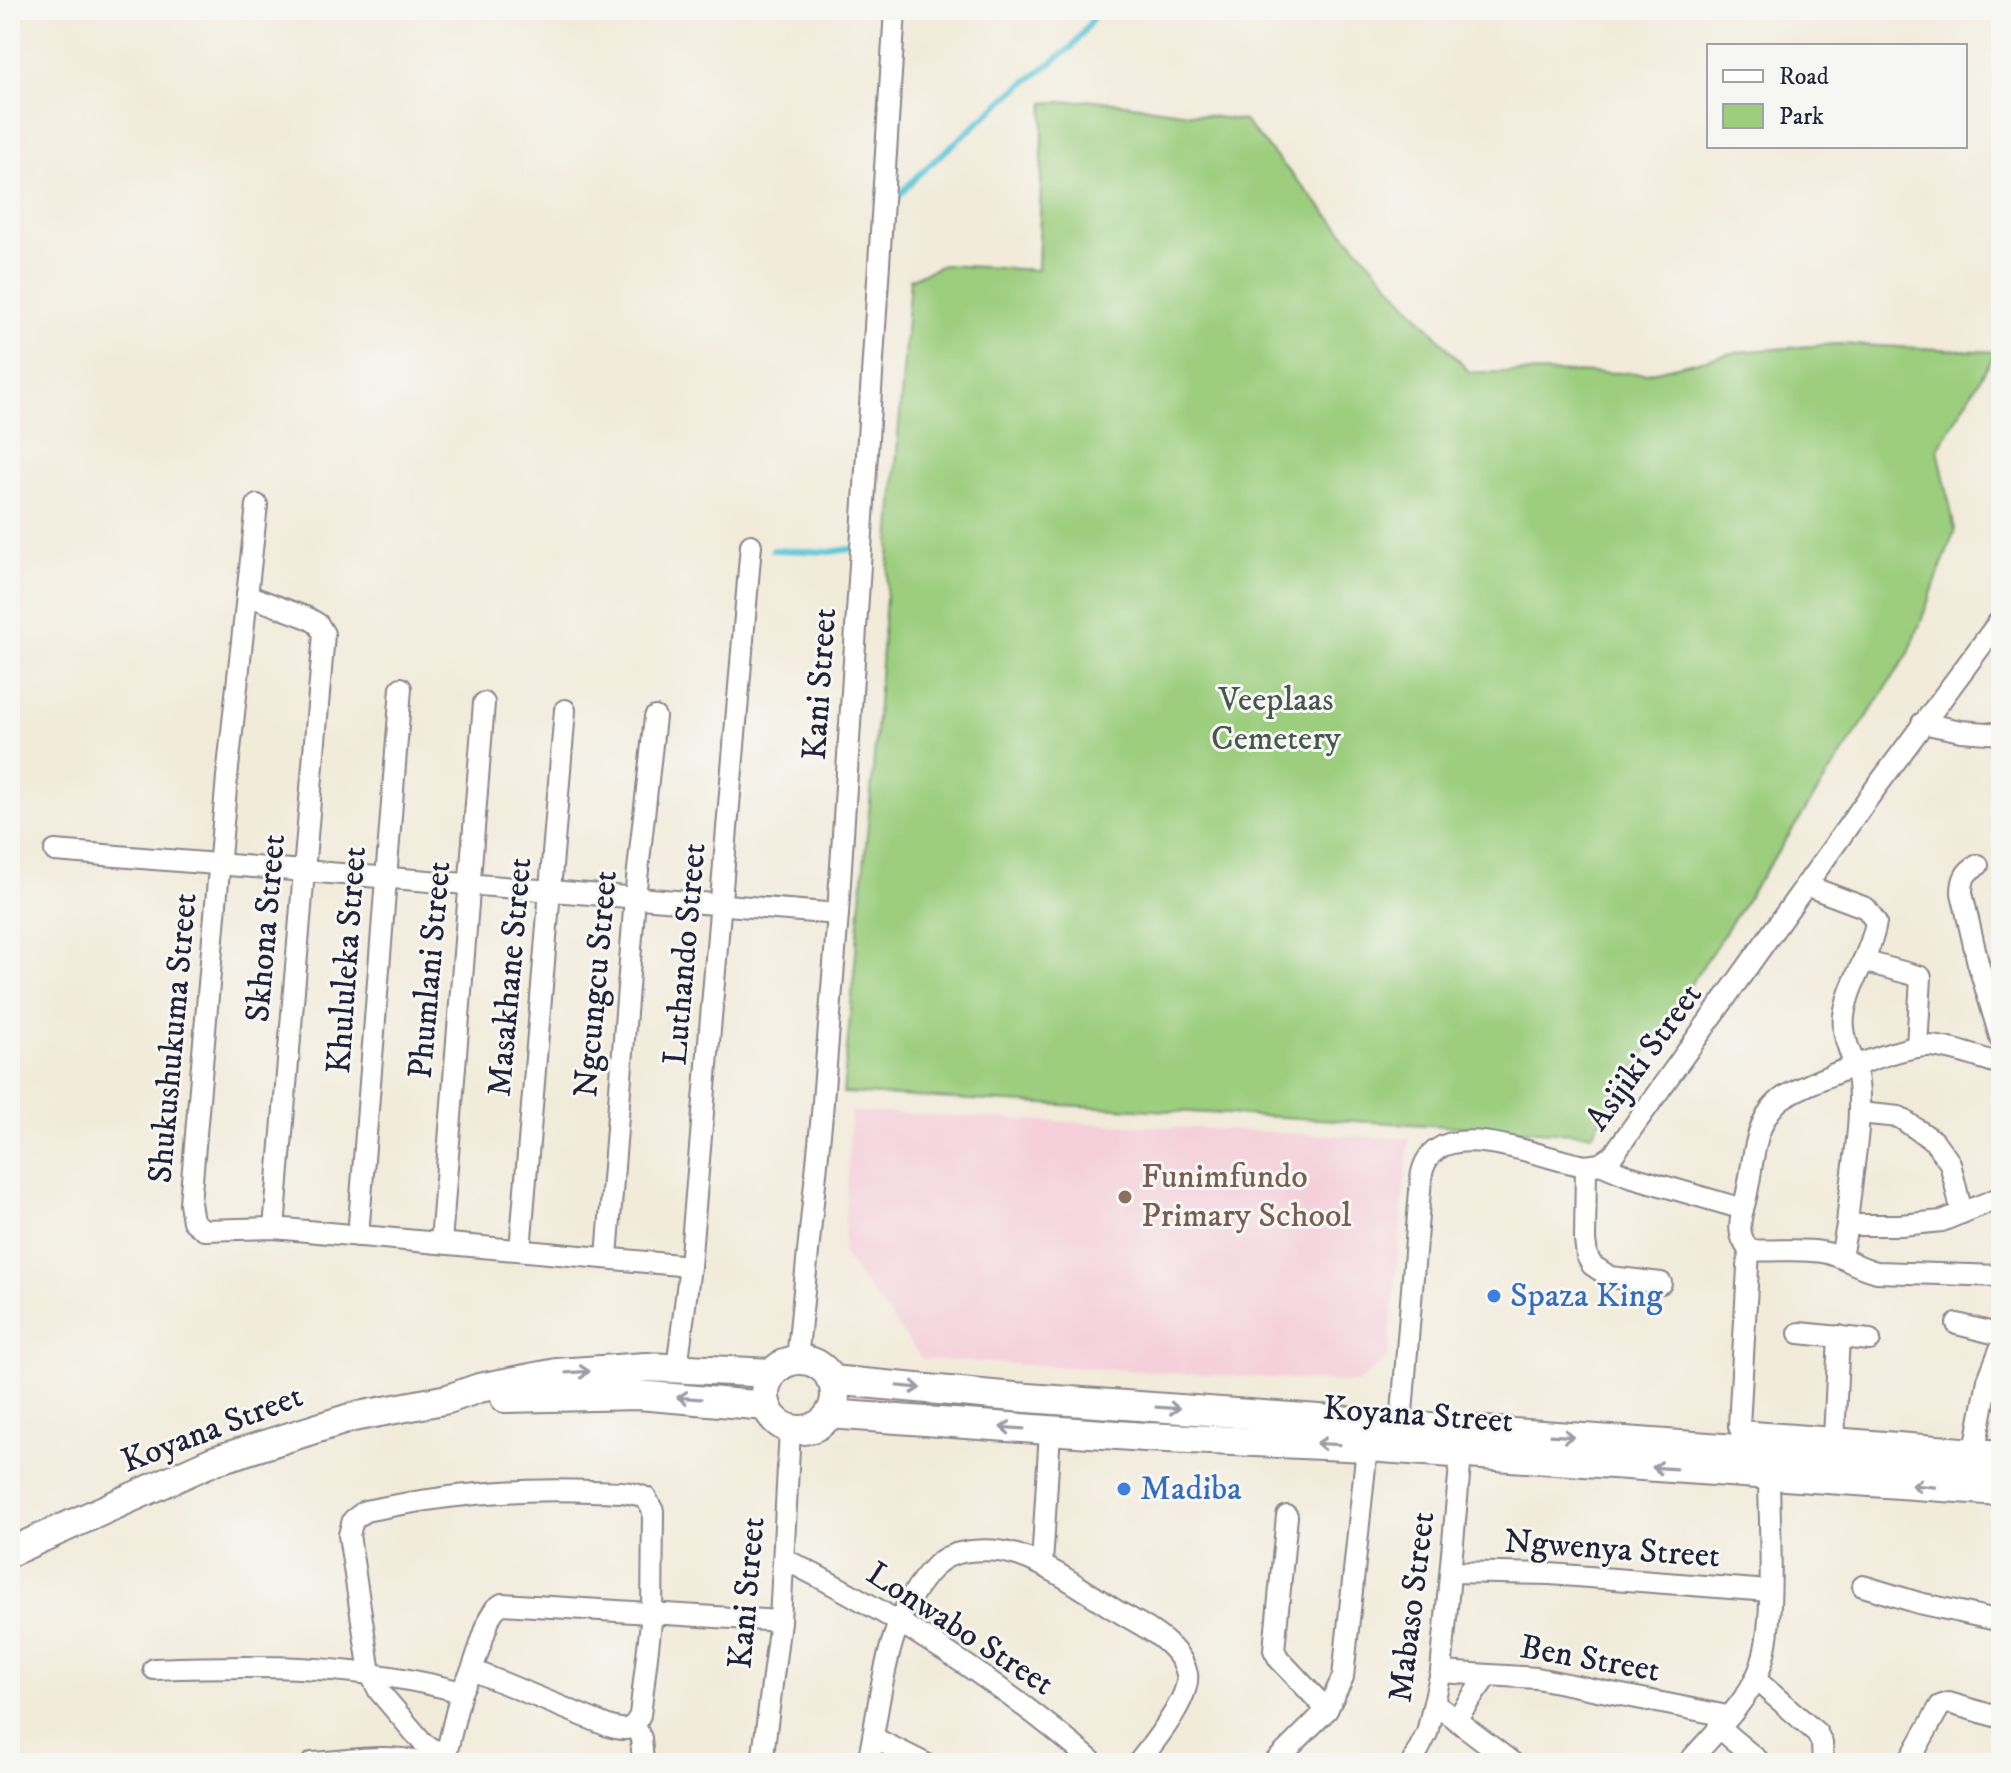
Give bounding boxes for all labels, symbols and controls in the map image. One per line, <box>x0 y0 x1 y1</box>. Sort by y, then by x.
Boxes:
legend <box>1707 44 1967 148</box>
text: Road <box>1779 62 1829 92</box>
text: Park <box>1779 102 1824 132</box>
street label: Kani Street <box>794 606 846 762</box>
park label: Veeplaas Cemetery <box>1211 679 1342 760</box>
street label: Skhona Street <box>237 832 295 1024</box>
street label: Luthando Street <box>654 841 716 1067</box>
street label: Khululeka Street <box>318 845 376 1075</box>
street label: Masakhane Street <box>479 856 541 1098</box>
street label: Phumlani Street <box>400 859 460 1081</box>
street label: Ngcungcu Street <box>565 869 627 1099</box>
street label: Shukushukuma Street <box>139 891 207 1185</box>
street label: Asijiki Street <box>1576 975 1712 1139</box>
place label: Funimfundo Primary School <box>1141 1156 1352 1237</box>
marker: Funimfundo Primary School <box>1116 1188 1134 1206</box>
place label: Spaza King <box>1510 1275 1663 1317</box>
marker: Spaza King <box>1485 1287 1503 1305</box>
one-way arrow <box>565 1364 591 1379</box>
street label: Koyana Street <box>116 1375 309 1483</box>
one-way arrow <box>895 1380 922 1395</box>
street label: Koyana Street <box>1321 1387 1515 1443</box>
one-way arrow <box>676 1390 703 1405</box>
one-way arrow <box>1154 1401 1181 1416</box>
one-way arrow <box>999 1420 1026 1435</box>
one-way arrow <box>1548 1429 1575 1444</box>
one-way arrow <box>1315 1437 1342 1452</box>
one-way arrow <box>1651 1460 1678 1475</box>
place label: Madiba <box>1140 1468 1242 1510</box>
one-way arrow <box>1910 1478 1937 1493</box>
marker: Madiba <box>1115 1480 1133 1498</box>
street label: Mabaso Street <box>1379 1509 1445 1705</box>
street label: Kani Street <box>719 1515 775 1671</box>
street label: Ngwenya Street <box>1503 1521 1721 1577</box>
street label: Lonwabo Street <box>858 1553 1062 1705</box>
street label: Ben Street <box>1517 1626 1663 1692</box>

